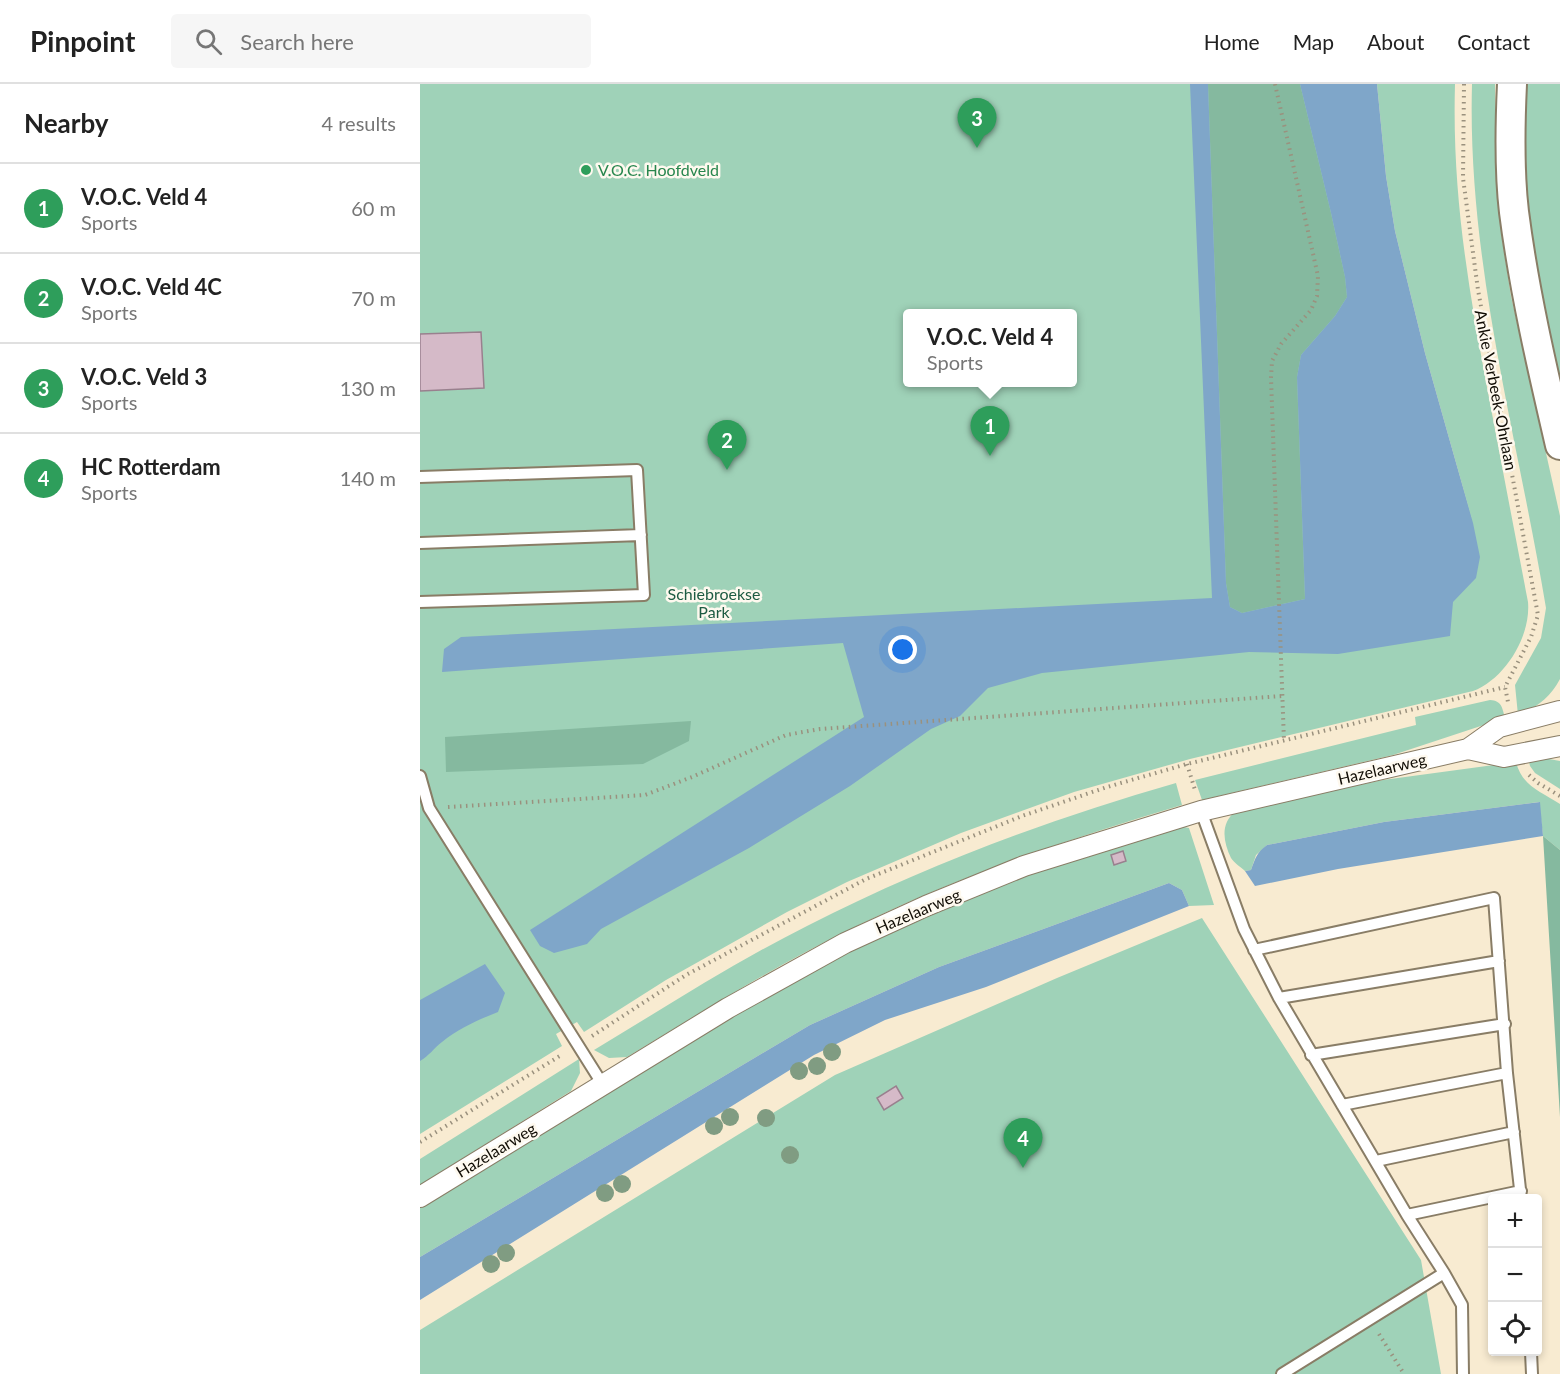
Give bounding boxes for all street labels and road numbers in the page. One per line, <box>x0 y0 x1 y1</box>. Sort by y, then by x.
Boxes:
street label: Ankie Verbeek-Ohrlaan <box>1472 308 1521 472</box>
street label: Hazelaarweg <box>1336 749 1428 788</box>
street label: Hazelaarweg <box>873 884 963 937</box>
street label: Hazelaarweg <box>452 1118 539 1181</box>

